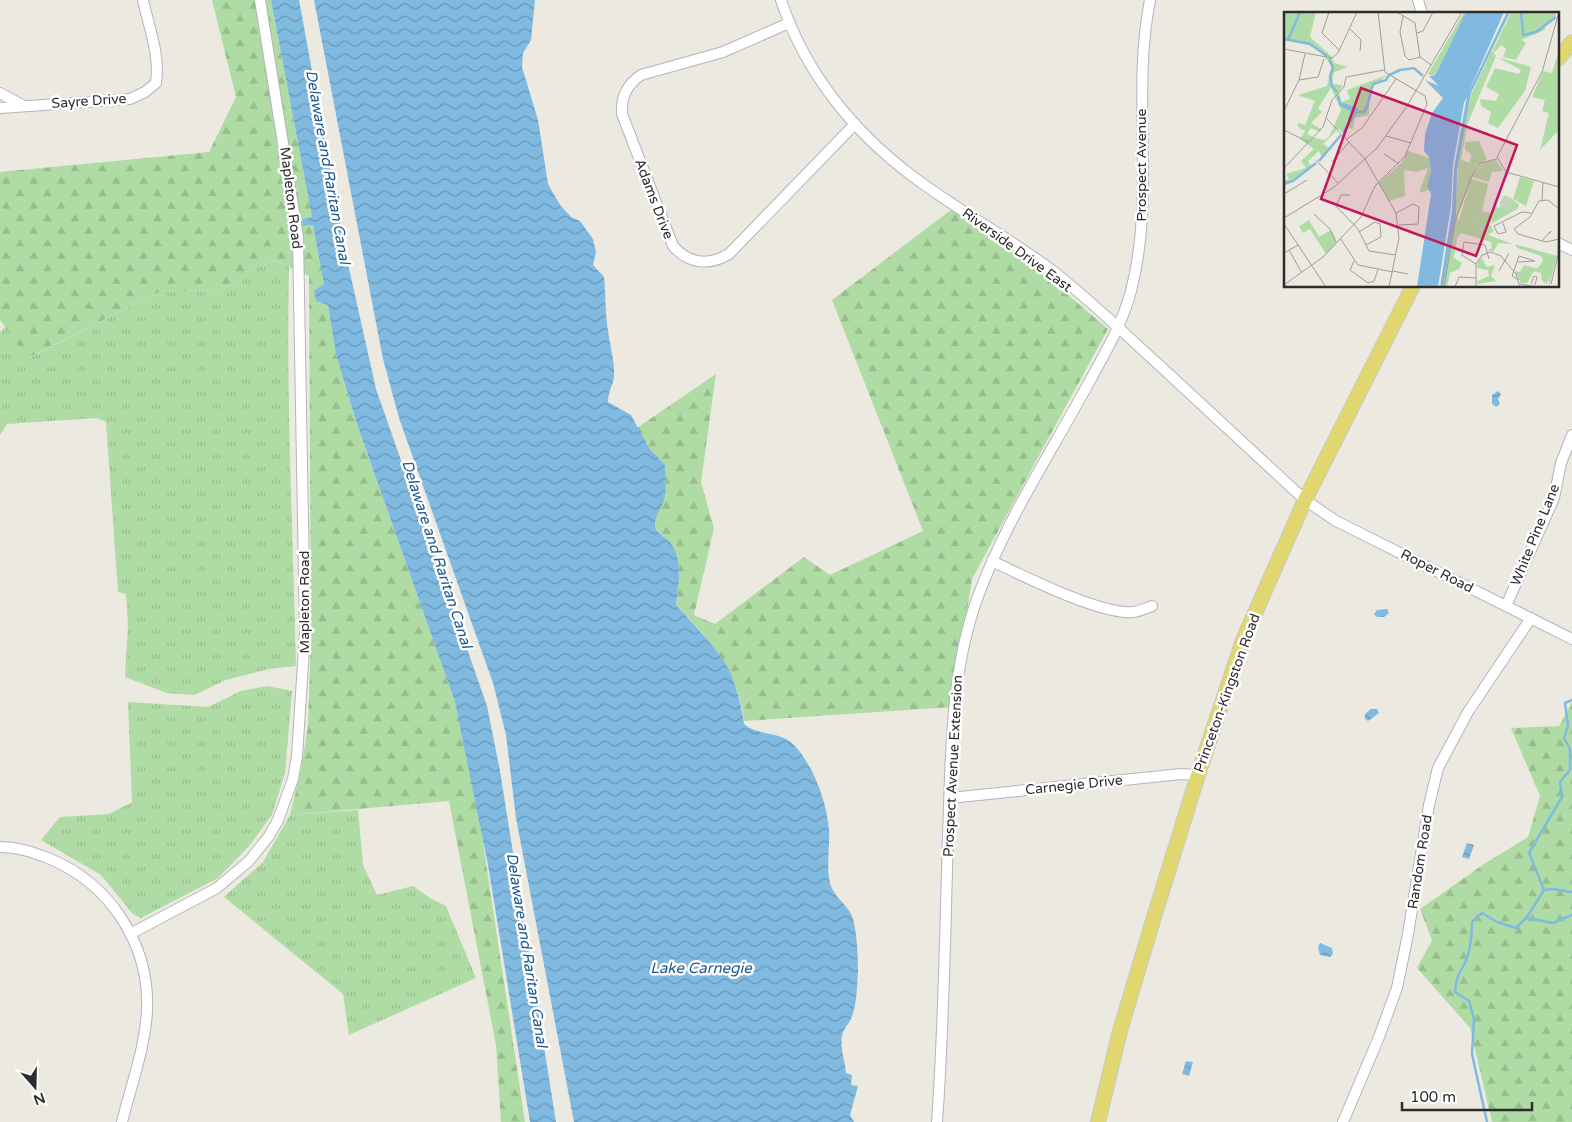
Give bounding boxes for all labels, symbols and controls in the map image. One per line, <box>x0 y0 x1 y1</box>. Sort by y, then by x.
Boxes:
inset map <box>1284 12 1560 288</box>
water label: Delaware and Raritan Canal <box>302 69 354 268</box>
street label: Sayre Drive <box>51 90 127 112</box>
street label: Prospect Avenue <box>1133 108 1150 222</box>
street label: Mapleton Road <box>276 146 306 250</box>
street label: Adams Drive <box>631 156 677 242</box>
street label: Riverside Drive East <box>959 204 1076 296</box>
water label: Delaware and Raritan Canal <box>398 458 477 652</box>
street label: White Pine Lane <box>1507 482 1563 588</box>
street label: Roper Road <box>1398 545 1476 597</box>
street label: Mapleton Road <box>296 551 313 653</box>
street label: Princeton-Kingston Road <box>1190 611 1264 775</box>
street label: Prospect Avenue Extension <box>940 675 966 857</box>
street label: Carnegie Drive <box>1024 771 1124 799</box>
street label: Random Road <box>1404 814 1436 910</box>
water label: Delaware and Raritan Canal <box>503 852 552 1051</box>
water label: Lake Carnegie <box>650 959 753 977</box>
north arrow <box>10 1062 60 1112</box>
scale bar <box>1402 1080 1532 1112</box>
text: 100 m <box>1410 1088 1456 1106</box>
text: N <box>31 1089 47 1109</box>

